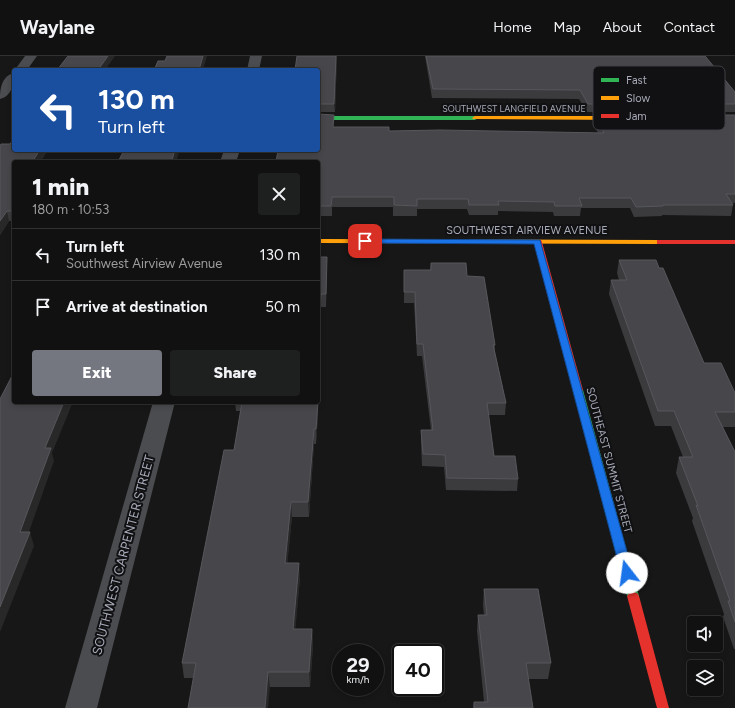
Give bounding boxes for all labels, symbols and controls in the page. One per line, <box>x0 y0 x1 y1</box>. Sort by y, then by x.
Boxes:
text: Waylane <box>20 16 95 39</box>
text: Home <box>493 19 532 36</box>
text: Map <box>554 19 581 36</box>
text: About <box>603 19 642 36</box>
text: Contact <box>664 19 715 36</box>
legend <box>593 66 725 130</box>
text: Fast <box>626 74 647 87</box>
text: 130 m <box>98 82 175 116</box>
icon: left <box>32 84 84 136</box>
text: Slow <box>626 92 650 105</box>
street label: SOUTHWEST LANGFIELD AVENUE <box>442 103 586 114</box>
text: Jam <box>626 110 647 123</box>
text: Turn left <box>98 116 165 138</box>
text: 1 min <box>32 172 89 201</box>
button: close <box>258 173 300 215</box>
text: 180 m · 10:53 <box>32 202 109 217</box>
pin <box>348 224 382 258</box>
street label: SOUTHWEST AIRVIEW AVENUE <box>446 224 608 237</box>
icon: arrive <box>354 230 376 252</box>
text: Turn left <box>66 238 124 256</box>
icon: left <box>32 244 54 266</box>
text: 130 m <box>260 246 300 264</box>
text: Southwest Airview Avenue <box>66 256 222 271</box>
icon: arrive <box>32 296 54 318</box>
text: Arrive at destination <box>66 298 207 316</box>
text: 50 m <box>265 298 300 316</box>
button: Exit <box>32 350 162 396</box>
button: Share <box>170 350 300 396</box>
street label: SOUTHEAST SUMMIT STREET <box>583 386 635 534</box>
street label: SOUTHWEST CARPENTER STREET <box>89 453 157 657</box>
position arrow <box>606 552 648 594</box>
map controls <box>687 616 723 696</box>
button: sound <box>687 616 723 652</box>
speed limit sign: 40 <box>392 644 444 696</box>
text: 29 <box>346 653 370 677</box>
button: layers <box>687 660 723 696</box>
text: km/h <box>347 673 369 686</box>

